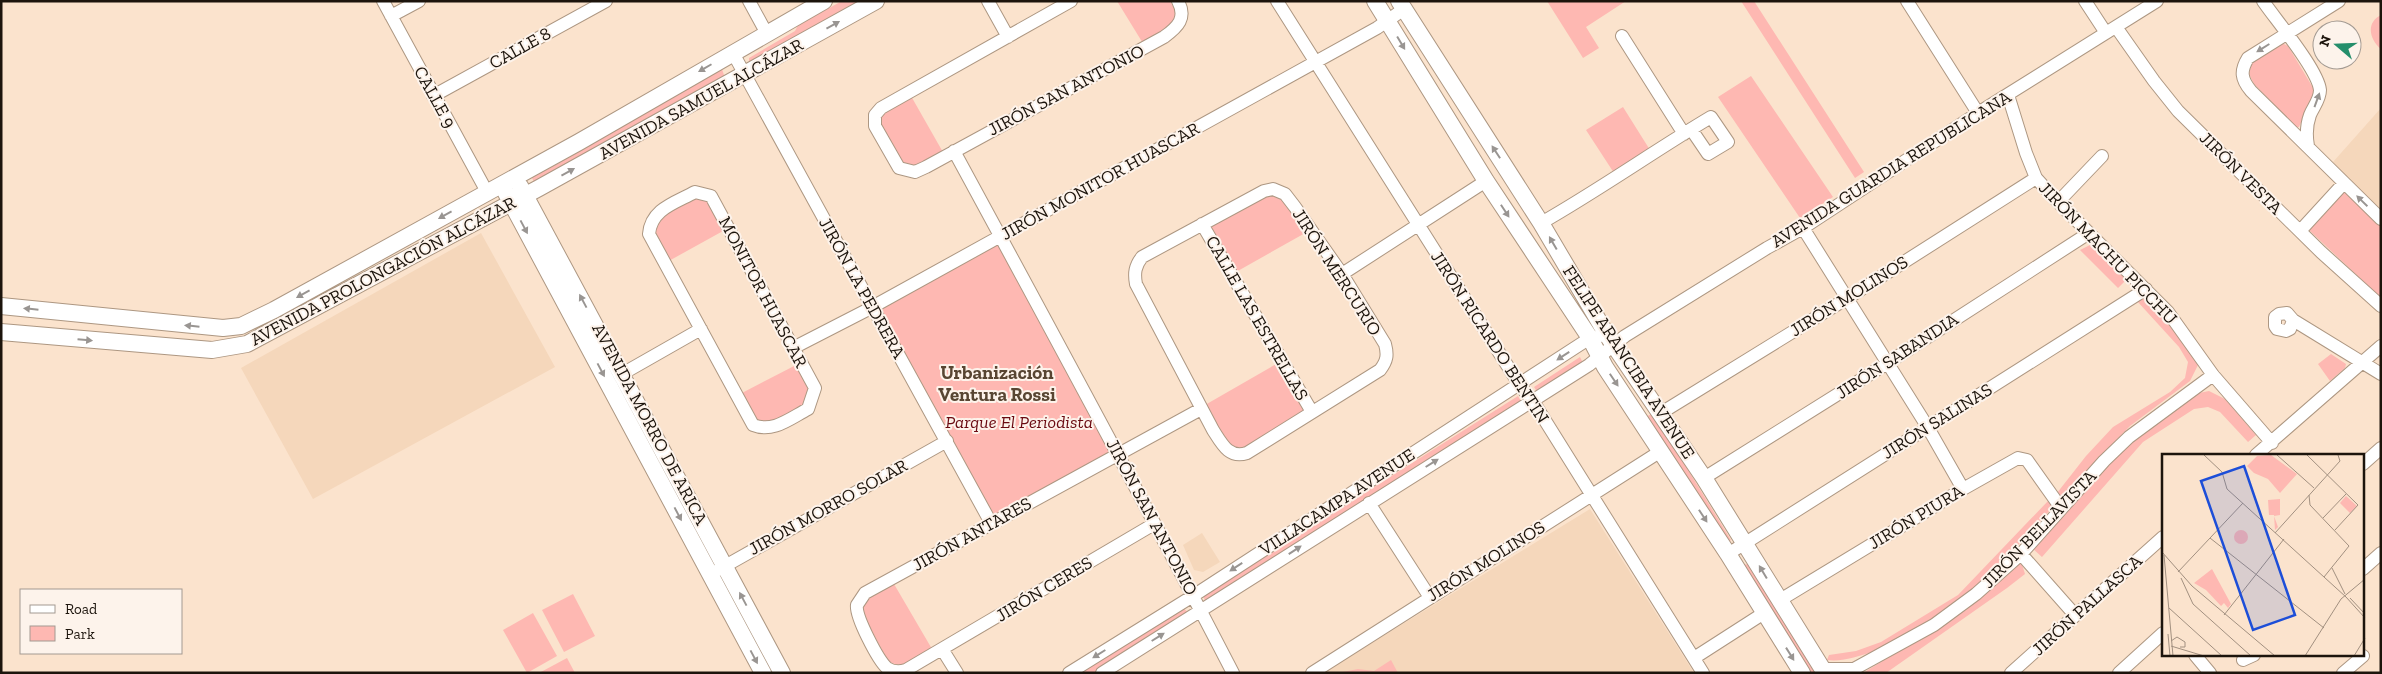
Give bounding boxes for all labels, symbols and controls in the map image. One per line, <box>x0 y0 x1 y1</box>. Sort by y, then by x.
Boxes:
north arrow <box>2312 20 2362 70</box>
one-way arrow <box>826 21 839 30</box>
street label: CALLE 8 <box>485 22 555 74</box>
text: N <box>2315 33 2335 49</box>
street label: AVENIDA SAMUEL ALCÁZAR <box>595 34 807 164</box>
one-way arrow <box>1397 36 1406 49</box>
street label: JIRÓN SAN ANTONIO <box>984 39 1148 141</box>
one-way arrow <box>2256 44 2270 53</box>
street label: CALLE 9 <box>409 62 461 132</box>
one-way arrow <box>699 64 712 73</box>
street label: AVENIDA GUARDIA REPUBLICANA <box>1767 86 2015 252</box>
one-way arrow <box>2313 92 2321 107</box>
street label: JIRÓN MONITOR HUASCAR <box>997 117 1203 245</box>
street label: JIRÓN VESTA <box>2195 127 2287 219</box>
one-way arrow <box>1491 146 1500 159</box>
one-way arrow <box>561 168 576 176</box>
street label: JIRÓN MACHU PICCHU <box>2034 177 2182 329</box>
street label: AVENIDA PROLONGACIÓN ALCÁZAR <box>247 192 519 350</box>
one-way arrow <box>2357 195 2369 207</box>
street label: JIRÓN MERCURIO <box>1288 204 1386 340</box>
one-way arrow <box>1500 204 1510 217</box>
one-way arrow <box>438 211 451 220</box>
street label: MONITOR HUASCAR <box>714 213 812 371</box>
street label: JIRÓN LA PEDRERA <box>814 214 910 363</box>
one-way arrow <box>520 220 529 234</box>
street label: CALLE LAS ESTRELLAS <box>1201 232 1313 404</box>
one-way arrow <box>1549 237 1558 250</box>
street label: JIRÓN RICARDO BENTIN <box>1426 247 1554 427</box>
street label: JIRÓN MOLINOS <box>1786 251 1912 341</box>
street label: FELIPE ARANCIBIA AVENUE <box>1558 261 1700 463</box>
one-way arrow <box>296 290 309 299</box>
one-way arrow <box>579 294 587 309</box>
one-way arrow <box>22 305 38 313</box>
street label: JIRÓN SABANDIA <box>1832 308 1963 404</box>
street label: AVENIDA MORRO DE ARICA <box>587 319 713 529</box>
one-way arrow <box>184 322 200 330</box>
one-way arrow <box>77 336 93 344</box>
one-way arrow <box>1557 351 1570 360</box>
district label: Urbanización Ventura Rossi <box>938 361 1056 406</box>
one-way arrow <box>597 363 605 378</box>
one-way arrow <box>1609 374 1619 387</box>
street label: JIRÓN SALINAS <box>1878 378 1996 464</box>
park label: Parque El Periodista <box>945 411 1093 433</box>
street label: JIRÓN SAN ANTONIO <box>1101 435 1203 599</box>
street label: VILLACAMPA AVENUE <box>1254 443 1419 561</box>
street label: JIRÓN MORRO SOLAR <box>745 454 911 560</box>
inset map <box>2162 454 2364 656</box>
one-way arrow <box>1426 459 1439 468</box>
street label: JIRÓN BELLAVISTA <box>1977 465 2101 593</box>
street label: JIRÓN PIURA <box>1865 480 1968 554</box>
street label: JIRÓN ANTARES <box>909 492 1035 576</box>
one-way arrow <box>674 506 682 521</box>
one-way arrow <box>1699 510 1708 523</box>
street label: JIRÓN MOLINOS <box>1423 516 1549 606</box>
one-way arrow <box>1288 545 1301 555</box>
street label: JIRÓN PALLASCA <box>2027 550 2147 660</box>
street label: JIRÓN CERES <box>992 552 1096 626</box>
one-way arrow <box>1229 563 1243 572</box>
one-way arrow <box>1758 565 1767 578</box>
legend <box>20 589 182 654</box>
one-way arrow <box>739 592 748 605</box>
text: Road <box>65 600 98 618</box>
text: Park <box>65 625 95 643</box>
one-way arrow <box>1151 633 1164 642</box>
one-way arrow <box>1785 647 1794 661</box>
one-way arrow <box>1092 649 1105 659</box>
one-way arrow <box>750 650 758 664</box>

